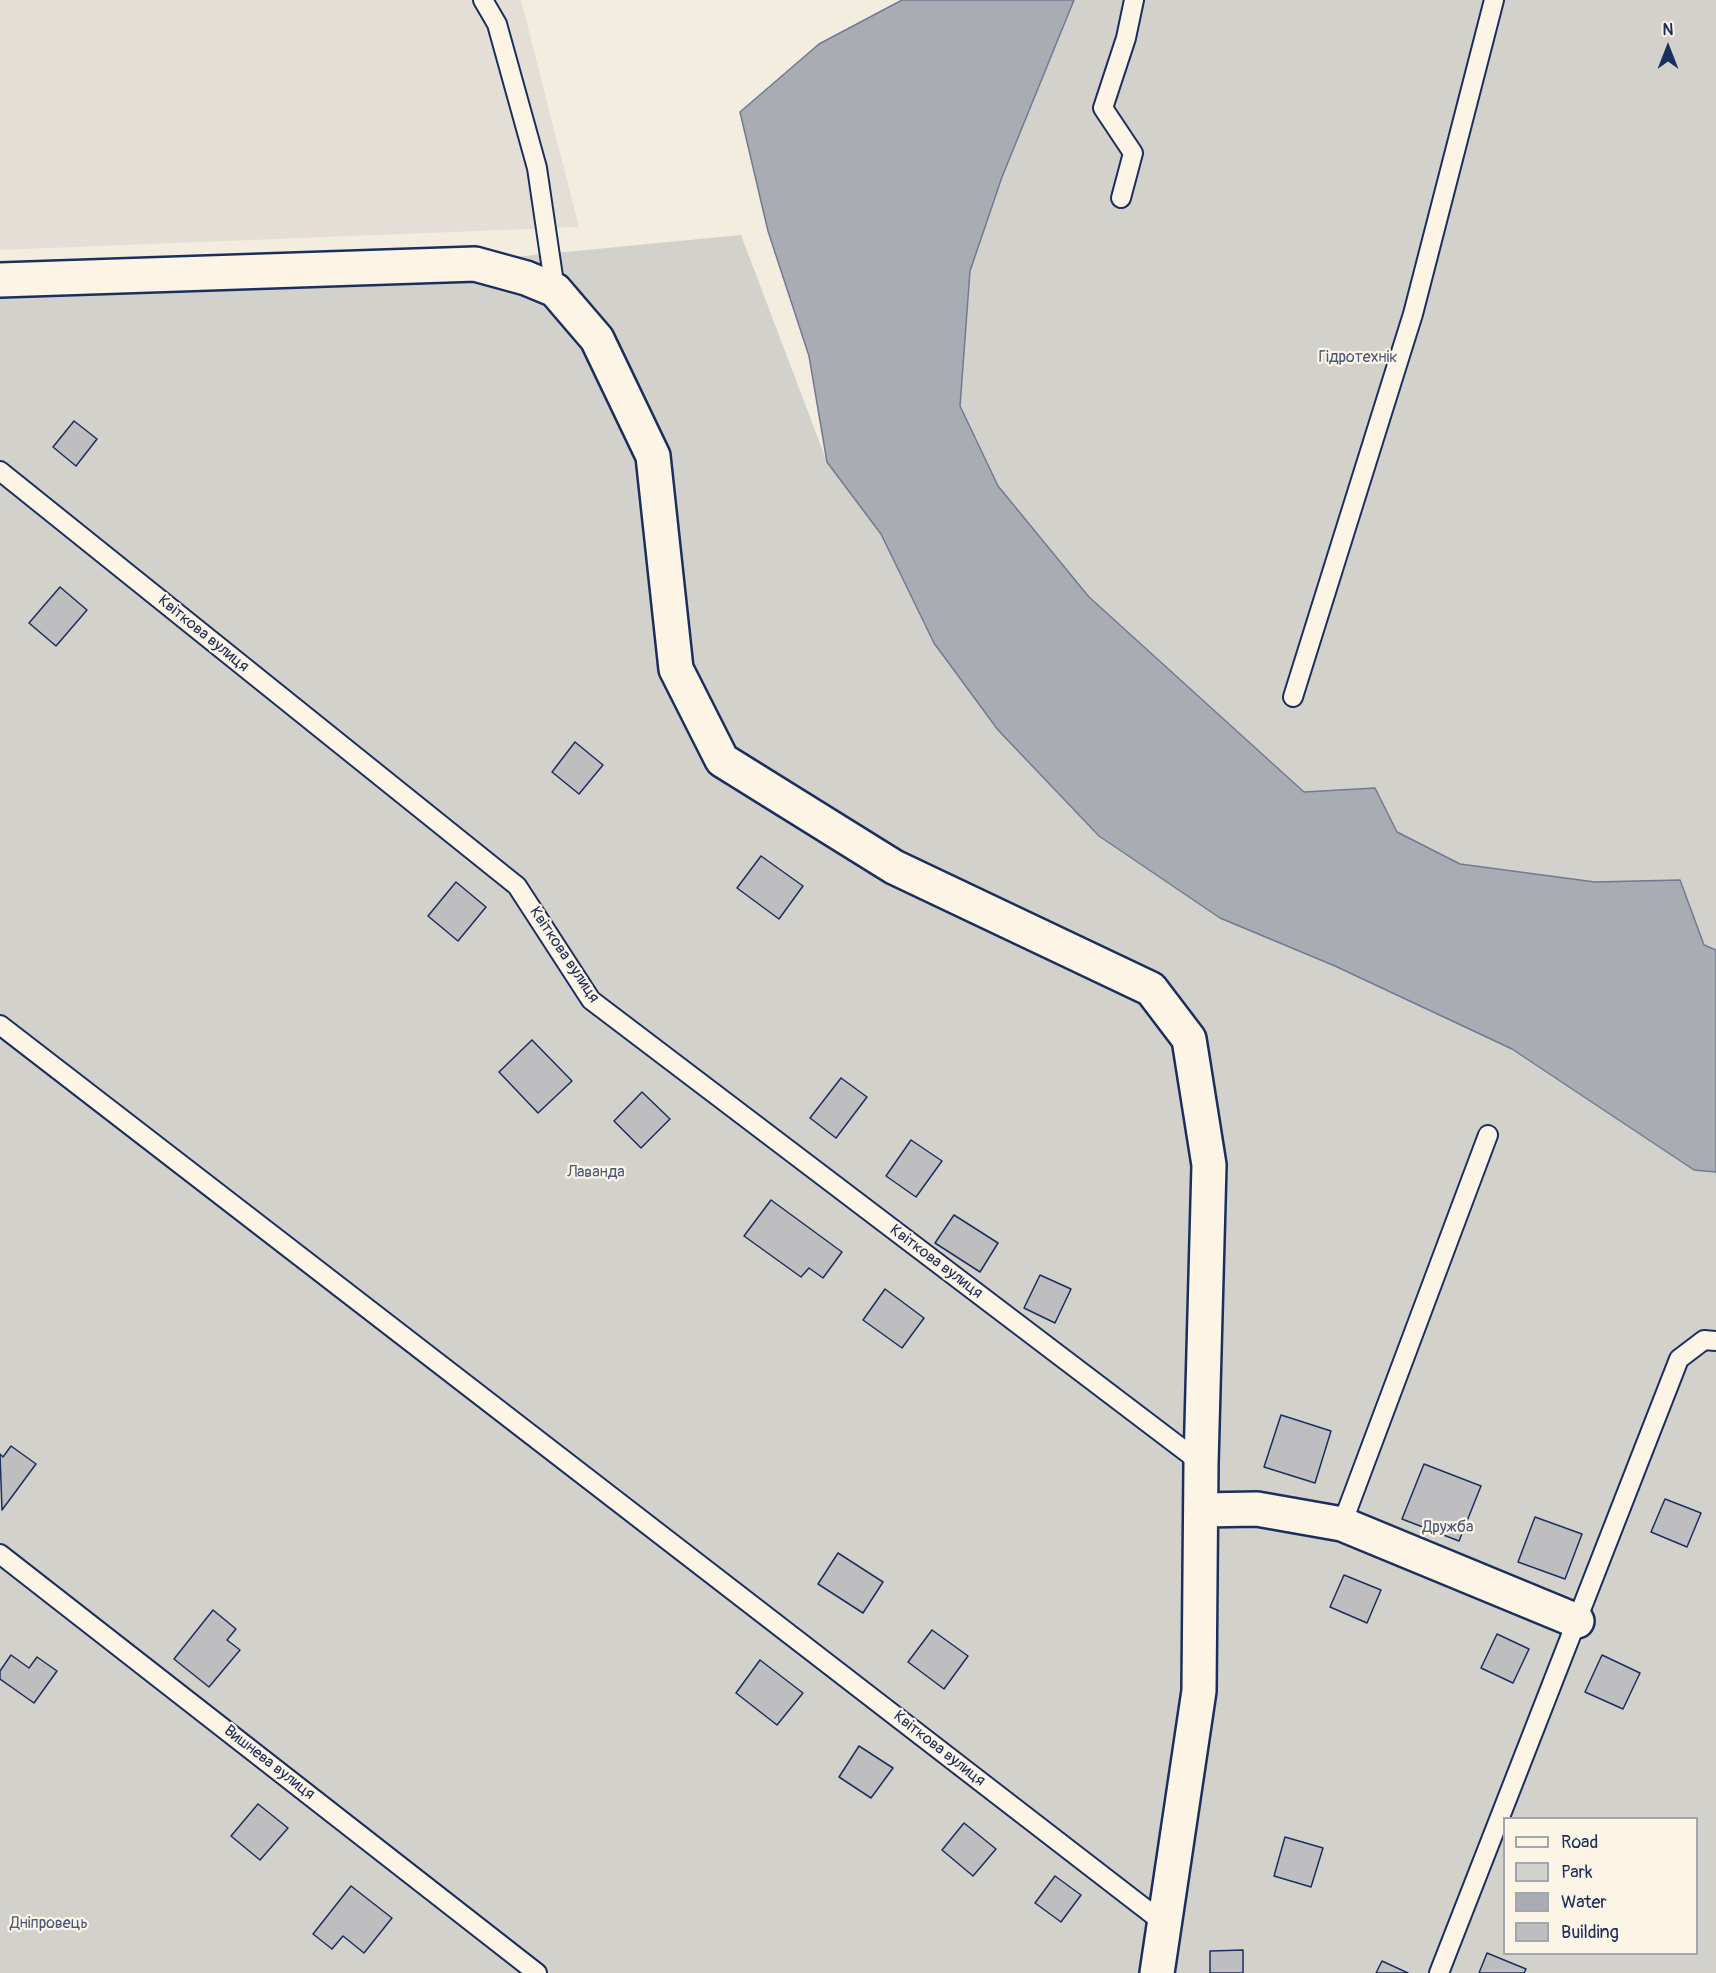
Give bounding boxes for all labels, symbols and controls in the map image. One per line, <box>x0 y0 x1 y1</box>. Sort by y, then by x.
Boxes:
north arrow <box>1638 18 1698 78</box>
text: N <box>1663 20 1673 40</box>
park label: Гідротехнік <box>1318 348 1398 368</box>
street label: Квіткова вулиця <box>154 591 252 677</box>
street label: Квіткова вулиця <box>525 903 603 1007</box>
park label: Лаванда <box>567 1163 625 1183</box>
street label: Квіткова вулиця <box>886 1221 986 1303</box>
park label: Дружба <box>1423 1518 1473 1538</box>
street label: Квіткова вулиця <box>889 1707 989 1791</box>
street label: Вишнева вулиця <box>220 1722 318 1804</box>
legend <box>1503 1817 1698 1955</box>
text: Road <box>1561 1831 1598 1854</box>
text: Park <box>1561 1861 1593 1884</box>
text: Water <box>1561 1891 1607 1914</box>
park label: Дніпровець <box>10 1914 88 1934</box>
text: Building <box>1561 1921 1619 1944</box>

